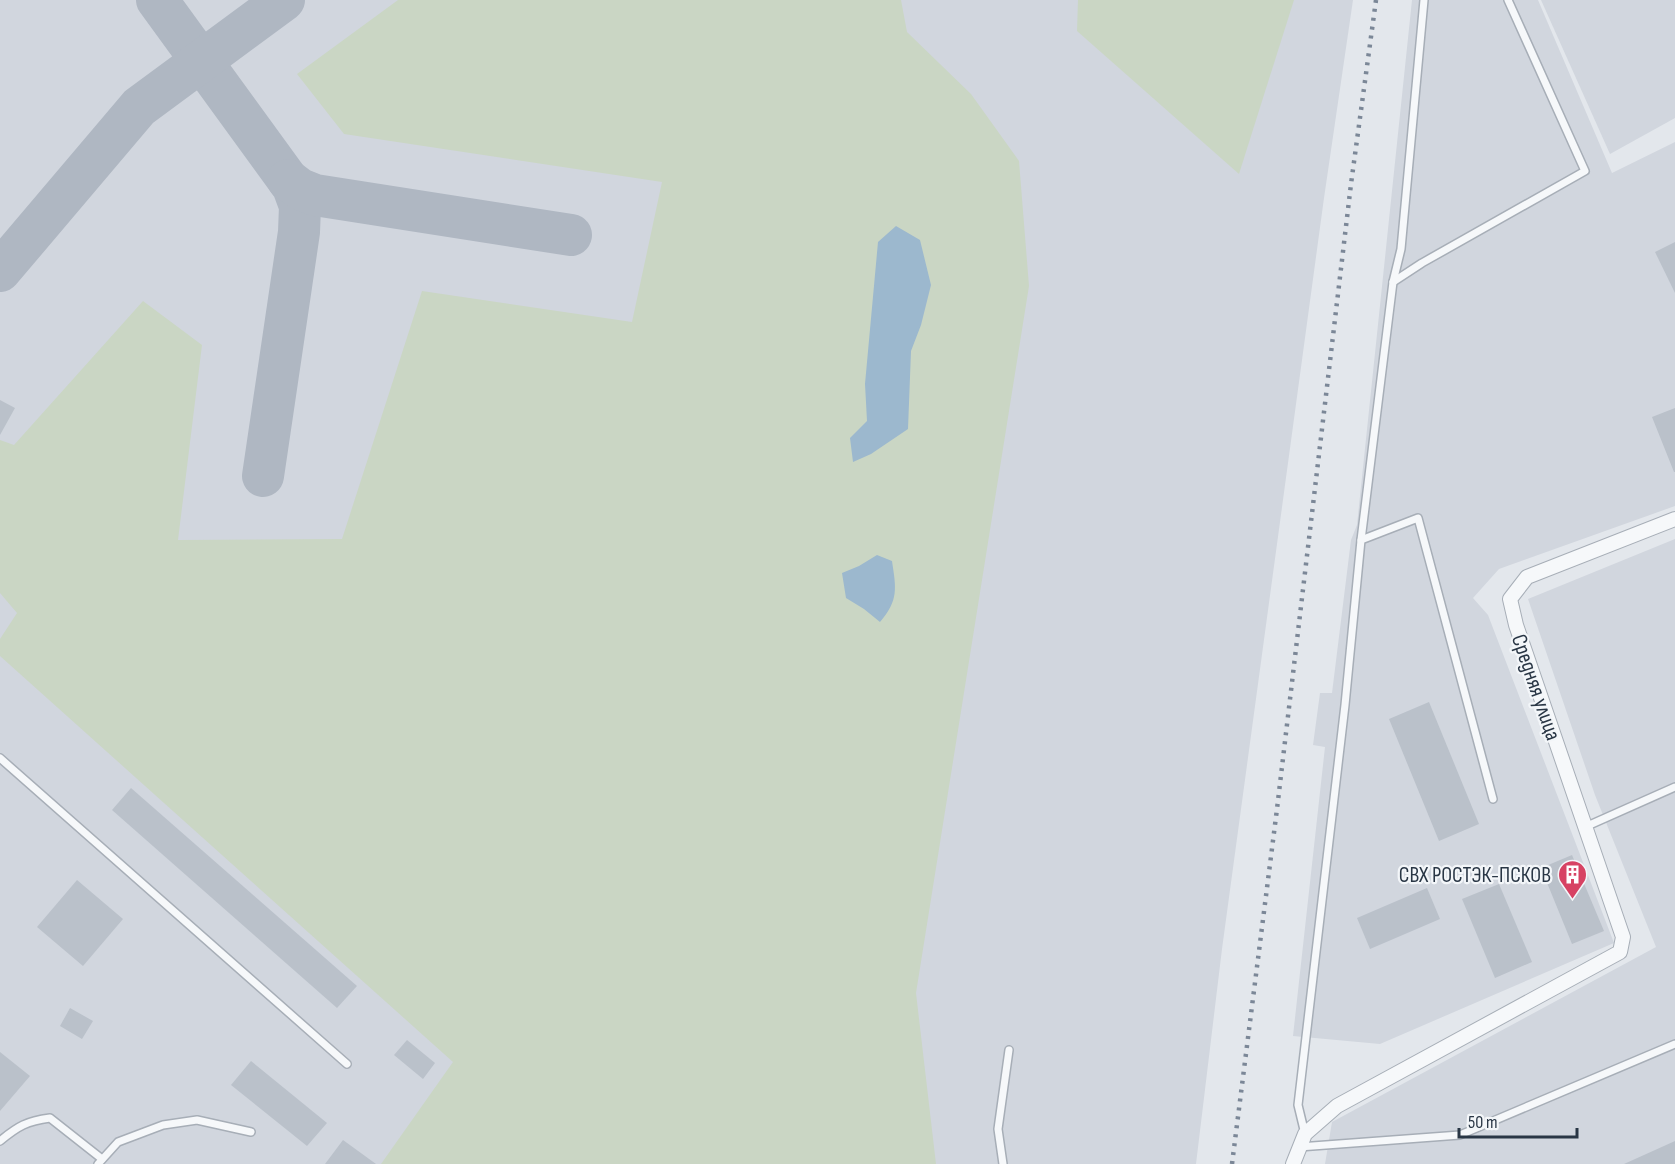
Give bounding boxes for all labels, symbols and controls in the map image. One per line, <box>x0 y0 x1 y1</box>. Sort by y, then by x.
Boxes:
street label: Средняя улица <box>1505 631 1566 744</box>
building icon: СВХ РОСТЭК-ПСКОВ <box>1556 858 1588 900</box>
place label: СВХ РОСТЭК-ПСКОВ <box>1399 862 1551 889</box>
scale bar <box>1459 1101 1578 1139</box>
text: 50 m <box>1468 1112 1498 1133</box>

